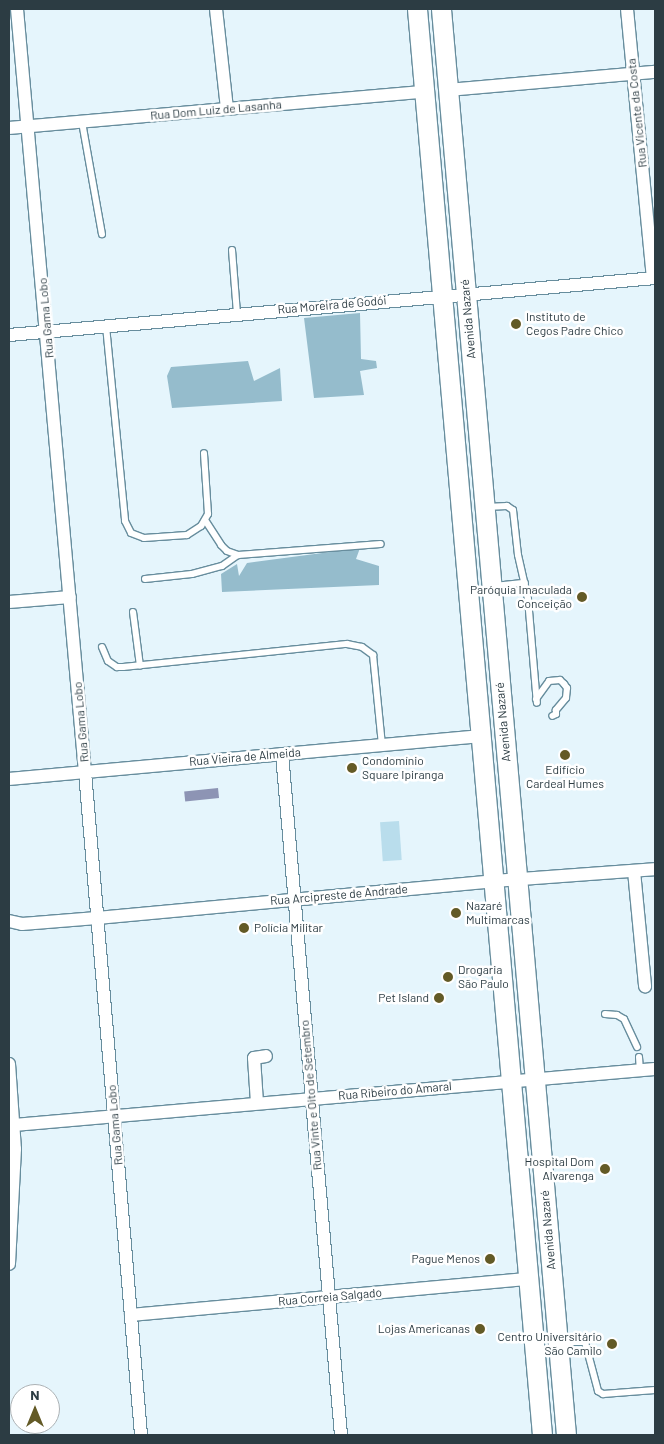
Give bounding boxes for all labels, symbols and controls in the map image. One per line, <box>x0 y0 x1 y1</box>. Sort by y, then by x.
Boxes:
street label: Rua Vicente da Costa <box>624 58 650 168</box>
street label: Rua Dom Luiz de Lasanha <box>150 97 282 123</box>
street label: Rua Gama Lobo <box>35 277 57 359</box>
street label: Avenida Nazaré <box>457 279 479 359</box>
street label: Rua Moreira de Godói <box>277 293 387 317</box>
place label: Instituto de Cegos Padre Chico <box>526 310 623 338</box>
marker: Instituto de Cegos Padre Chico <box>510 318 522 330</box>
place label: Paróquia Imaculada Conceição <box>470 583 572 611</box>
marker: Paróquia Imaculada Conceição <box>576 591 588 603</box>
street label: Rua Gama Lobo <box>70 681 92 763</box>
street label: Avenida Nazaré <box>492 682 514 762</box>
street label: Rua Vieira de Almeida <box>189 745 301 769</box>
marker: Edifício Cardeal Humes <box>559 749 571 761</box>
place label: Condomínio Square Ipiranga <box>362 754 444 782</box>
marker: Condomínio Square Ipiranga <box>346 762 358 774</box>
place label: Edifício Cardeal Humes <box>526 763 604 791</box>
street label: Rua Arcipreste de Andrade <box>270 882 408 908</box>
place label: Nazaré Multimarcas <box>466 899 530 927</box>
marker: Nazaré Multimarcas <box>450 907 462 919</box>
place label: Polícia Militar <box>254 921 323 935</box>
marker: Polícia Militar <box>238 922 250 934</box>
place label: Drogaria São Paulo <box>458 963 509 991</box>
marker: Drogaria São Paulo <box>442 971 454 983</box>
place label: Pet Island <box>378 991 429 1005</box>
marker: Pet Island <box>433 992 445 1004</box>
street label: Rua Vinte e Oito de Setembro <box>297 1019 325 1171</box>
street label: Rua Ribeiro do Amaral <box>338 1079 452 1103</box>
street label: Rua Gama Lobo <box>104 1084 126 1166</box>
place label: Hospital Dom Alvarenga <box>525 1155 594 1183</box>
marker: Hospital Dom Alvarenga <box>598 1162 612 1176</box>
street label: Avenida Nazaré <box>537 1190 559 1270</box>
place label: Pague Menos <box>411 1252 480 1266</box>
marker: Pague Menos <box>484 1253 496 1265</box>
street label: Rua Correia Salgado <box>277 1285 383 1309</box>
place label: Lojas Americanas <box>378 1322 470 1336</box>
marker: Lojas Americanas <box>474 1323 486 1335</box>
place label: Centro Universitário São Camilo <box>497 1330 602 1358</box>
marker: Centro Universitário São Camilo <box>606 1338 618 1350</box>
north arrow <box>10 1384 60 1434</box>
text: N <box>30 1386 40 1403</box>

